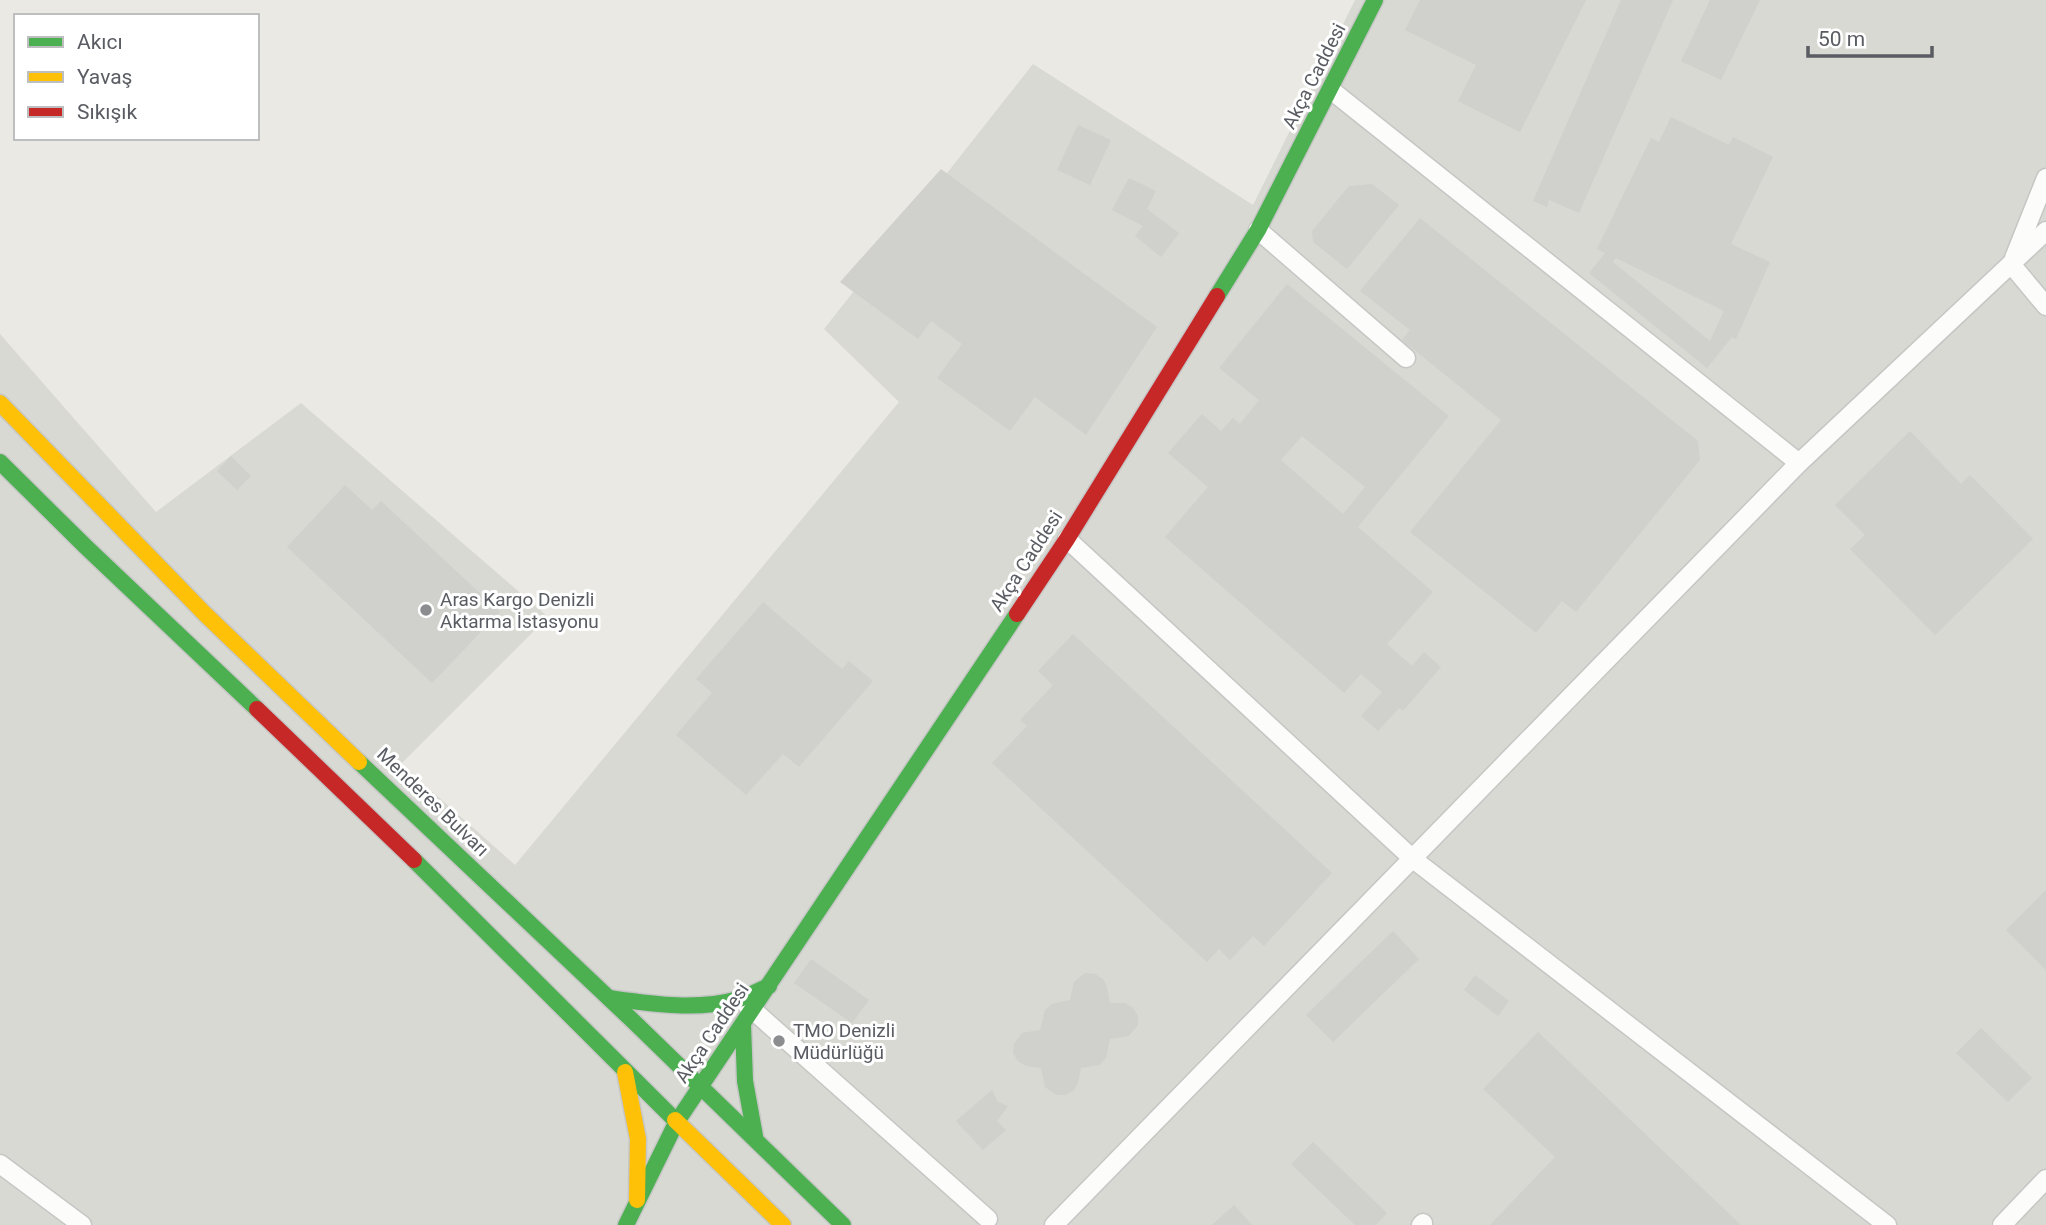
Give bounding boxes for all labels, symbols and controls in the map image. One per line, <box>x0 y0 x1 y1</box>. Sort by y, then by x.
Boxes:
legend <box>14 14 259 140</box>
scale bar <box>1808 14 1932 58</box>
street label: Akça Caddesi <box>1278 19 1350 133</box>
text: 50 m <box>1818 27 1865 51</box>
text: Akıcı <box>77 30 123 54</box>
text: Yavaş <box>77 65 132 89</box>
text: Sıkışık <box>77 100 138 124</box>
street label: Akça Caddesi <box>985 506 1067 616</box>
place label: Aras Kargo Denizli Aktarma İstasyonu <box>440 588 599 633</box>
marker: Aras Kargo Denizli Aktarma İstasyonu <box>418 602 434 618</box>
street label: Menderes Bulvarı <box>372 743 494 861</box>
street label: Akça Caddesi <box>670 979 754 1087</box>
place label: TMO Denizli Müdürlüğü <box>793 1019 895 1064</box>
marker: TMO Denizli Müdürlüğü <box>771 1033 787 1049</box>

